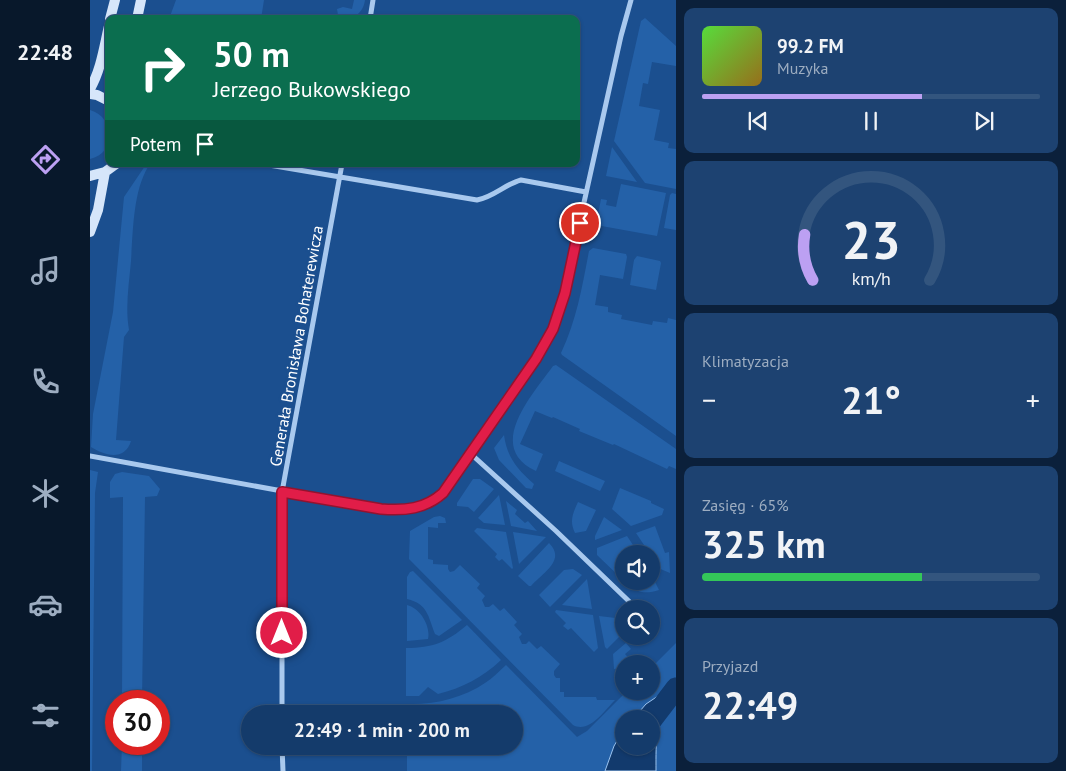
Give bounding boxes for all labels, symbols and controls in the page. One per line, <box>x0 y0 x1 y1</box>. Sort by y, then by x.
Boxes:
text: 50 m <box>213 31 290 77</box>
text: 99.2 FM <box>777 34 844 58</box>
icon: right <box>130 35 195 100</box>
text: 22:48 <box>17 38 73 66</box>
text: Muzyka <box>777 58 828 78</box>
text: Jerzego Bukowskiego <box>213 75 411 103</box>
icon: previous <box>744 107 772 135</box>
icon: pause <box>857 107 885 135</box>
icon: next <box>970 107 998 135</box>
icon: arrive <box>191 130 219 158</box>
text: Potem <box>130 132 181 156</box>
icon: directions <box>28 142 63 177</box>
pin <box>559 202 601 244</box>
text: 23 <box>842 206 900 273</box>
icon: arrive <box>566 209 594 237</box>
street label: Generała Bronisława Bohaterewicza <box>265 224 327 468</box>
icon: music <box>28 253 63 288</box>
text: km/h <box>851 267 891 290</box>
text: Klimatyzacja <box>702 351 789 371</box>
icon: phone <box>28 364 63 399</box>
text: 21° <box>841 375 901 424</box>
text: − <box>702 381 716 418</box>
text: + <box>1026 381 1040 418</box>
icon: climate <box>28 476 63 511</box>
text: Zasięg · 65% <box>702 495 789 515</box>
text: 325 km <box>702 519 826 568</box>
map controls <box>615 545 660 755</box>
button: sound <box>615 545 660 590</box>
icon: car <box>28 587 63 622</box>
button: search <box>615 600 660 645</box>
position arrow <box>255 606 307 658</box>
button: + <box>615 655 660 700</box>
text: Przyjazd <box>702 656 758 676</box>
text: 22:49 <box>702 680 798 729</box>
speed limit sign: 30 <box>105 690 170 755</box>
icon: filters <box>28 698 63 733</box>
button: − <box>615 710 660 755</box>
text: 22:49 · 1 min · 200 m <box>294 718 470 742</box>

